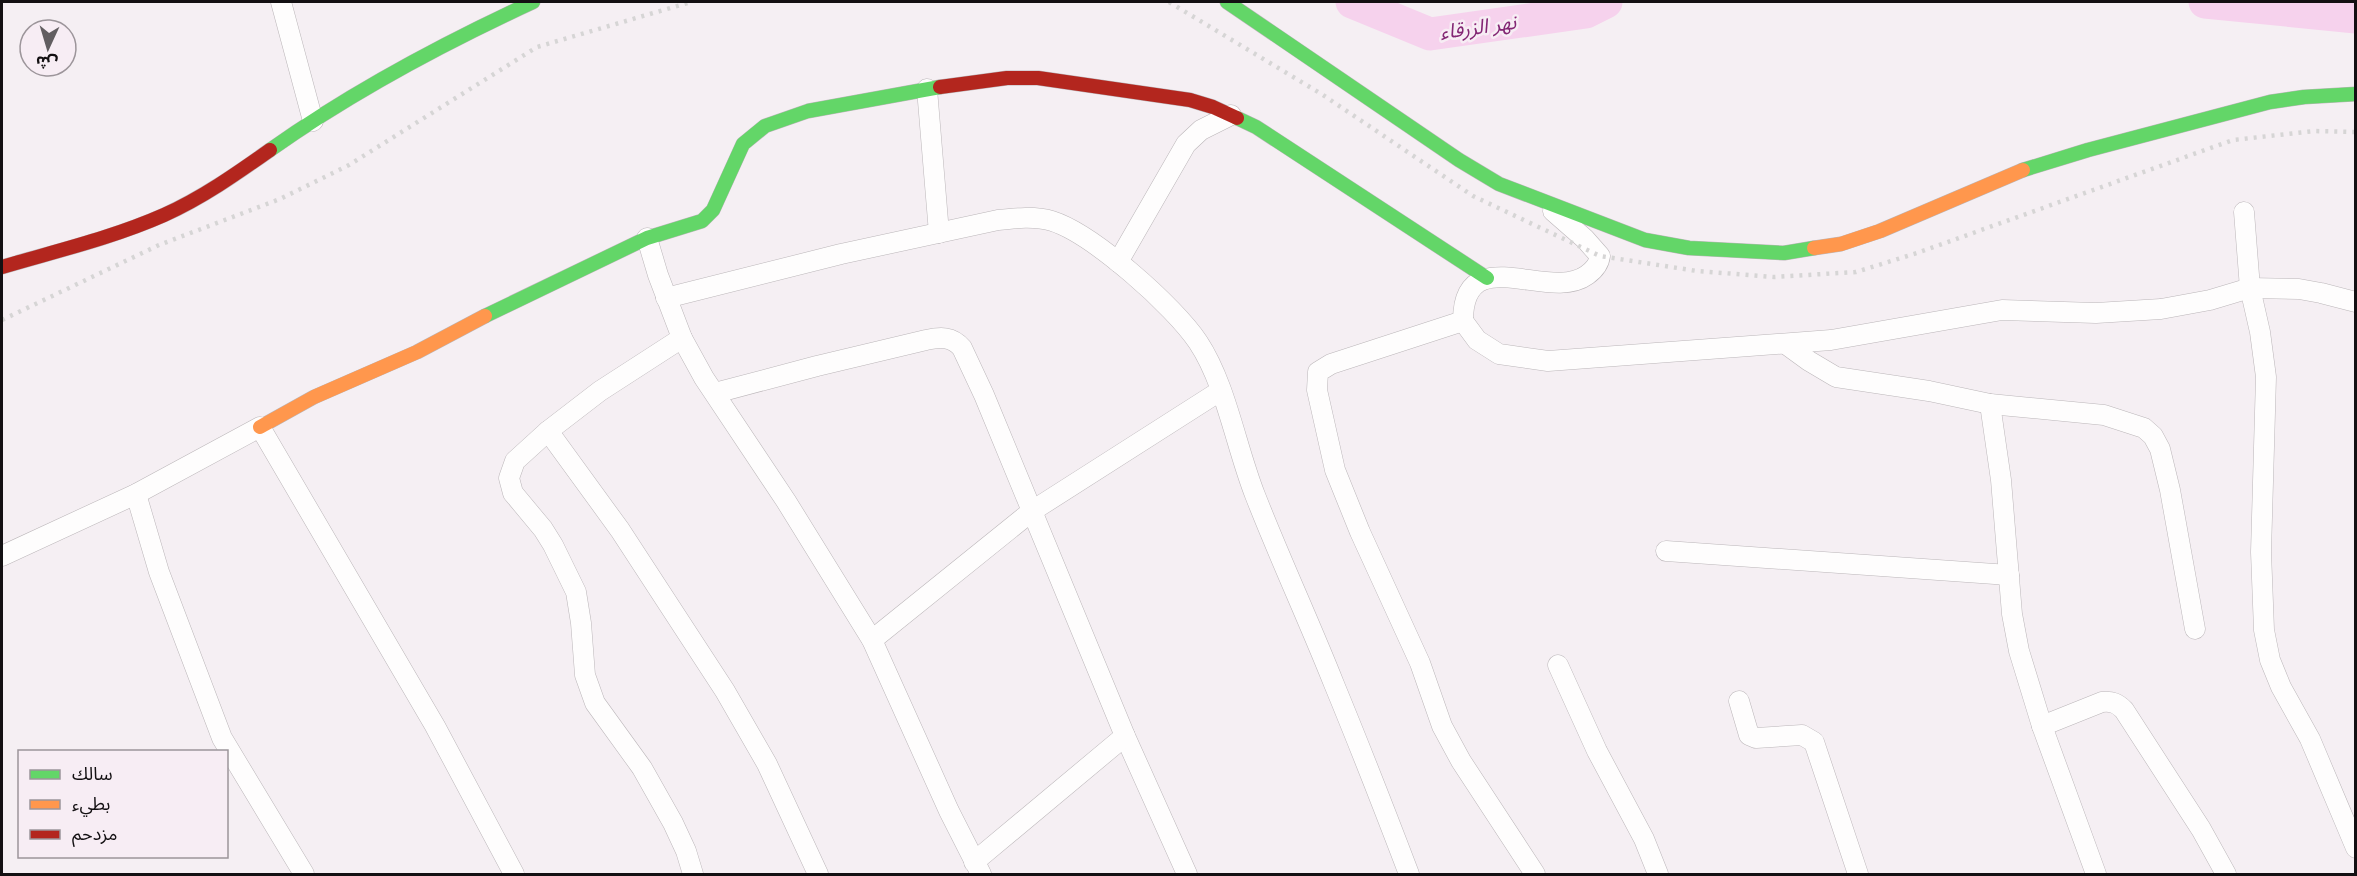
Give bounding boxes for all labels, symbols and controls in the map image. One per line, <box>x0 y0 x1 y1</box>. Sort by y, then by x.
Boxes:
water label: نهر الزرقاء <box>1438 10 1519 44</box>
north arrow <box>18 18 78 78</box>
text: ش <box>35 52 59 74</box>
legend <box>18 750 228 858</box>
text: سالك <box>72 763 113 784</box>
text: بطيء <box>72 793 110 817</box>
text: مزدحم <box>72 823 117 847</box>

